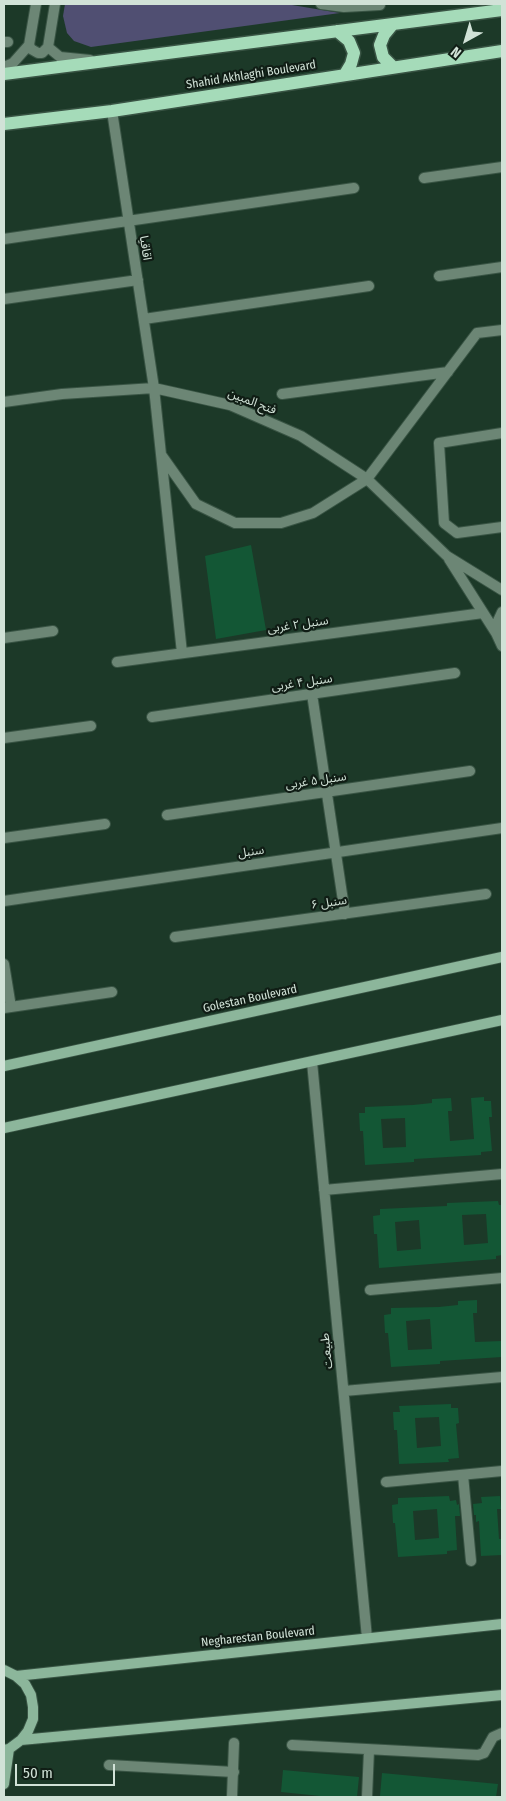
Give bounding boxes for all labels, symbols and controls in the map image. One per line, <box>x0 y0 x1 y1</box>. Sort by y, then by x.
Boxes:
north arrow <box>441 15 491 65</box>
text: N <box>448 43 465 61</box>
street label: Shahid Akhlaghi Boulevard <box>185 58 317 92</box>
street label: اقاقیا <box>136 235 154 261</box>
street label: فتح المبین <box>226 386 278 418</box>
street label: سنبل ۲ غربی <box>267 614 329 636</box>
street label: سنبل ۴ غربی <box>271 672 333 694</box>
street label: سنبل ۵ غربی <box>285 770 347 792</box>
street label: سنبل <box>237 843 265 861</box>
street label: سنبل ۶ <box>310 893 348 913</box>
street label: Golestan Boulevard <box>202 982 298 1016</box>
street label: طبیعت <box>318 1332 336 1370</box>
street label: Negharestan Boulevard <box>200 1624 316 1650</box>
scale bar <box>18 1754 118 1786</box>
text: 50 m <box>23 1764 53 1782</box>

